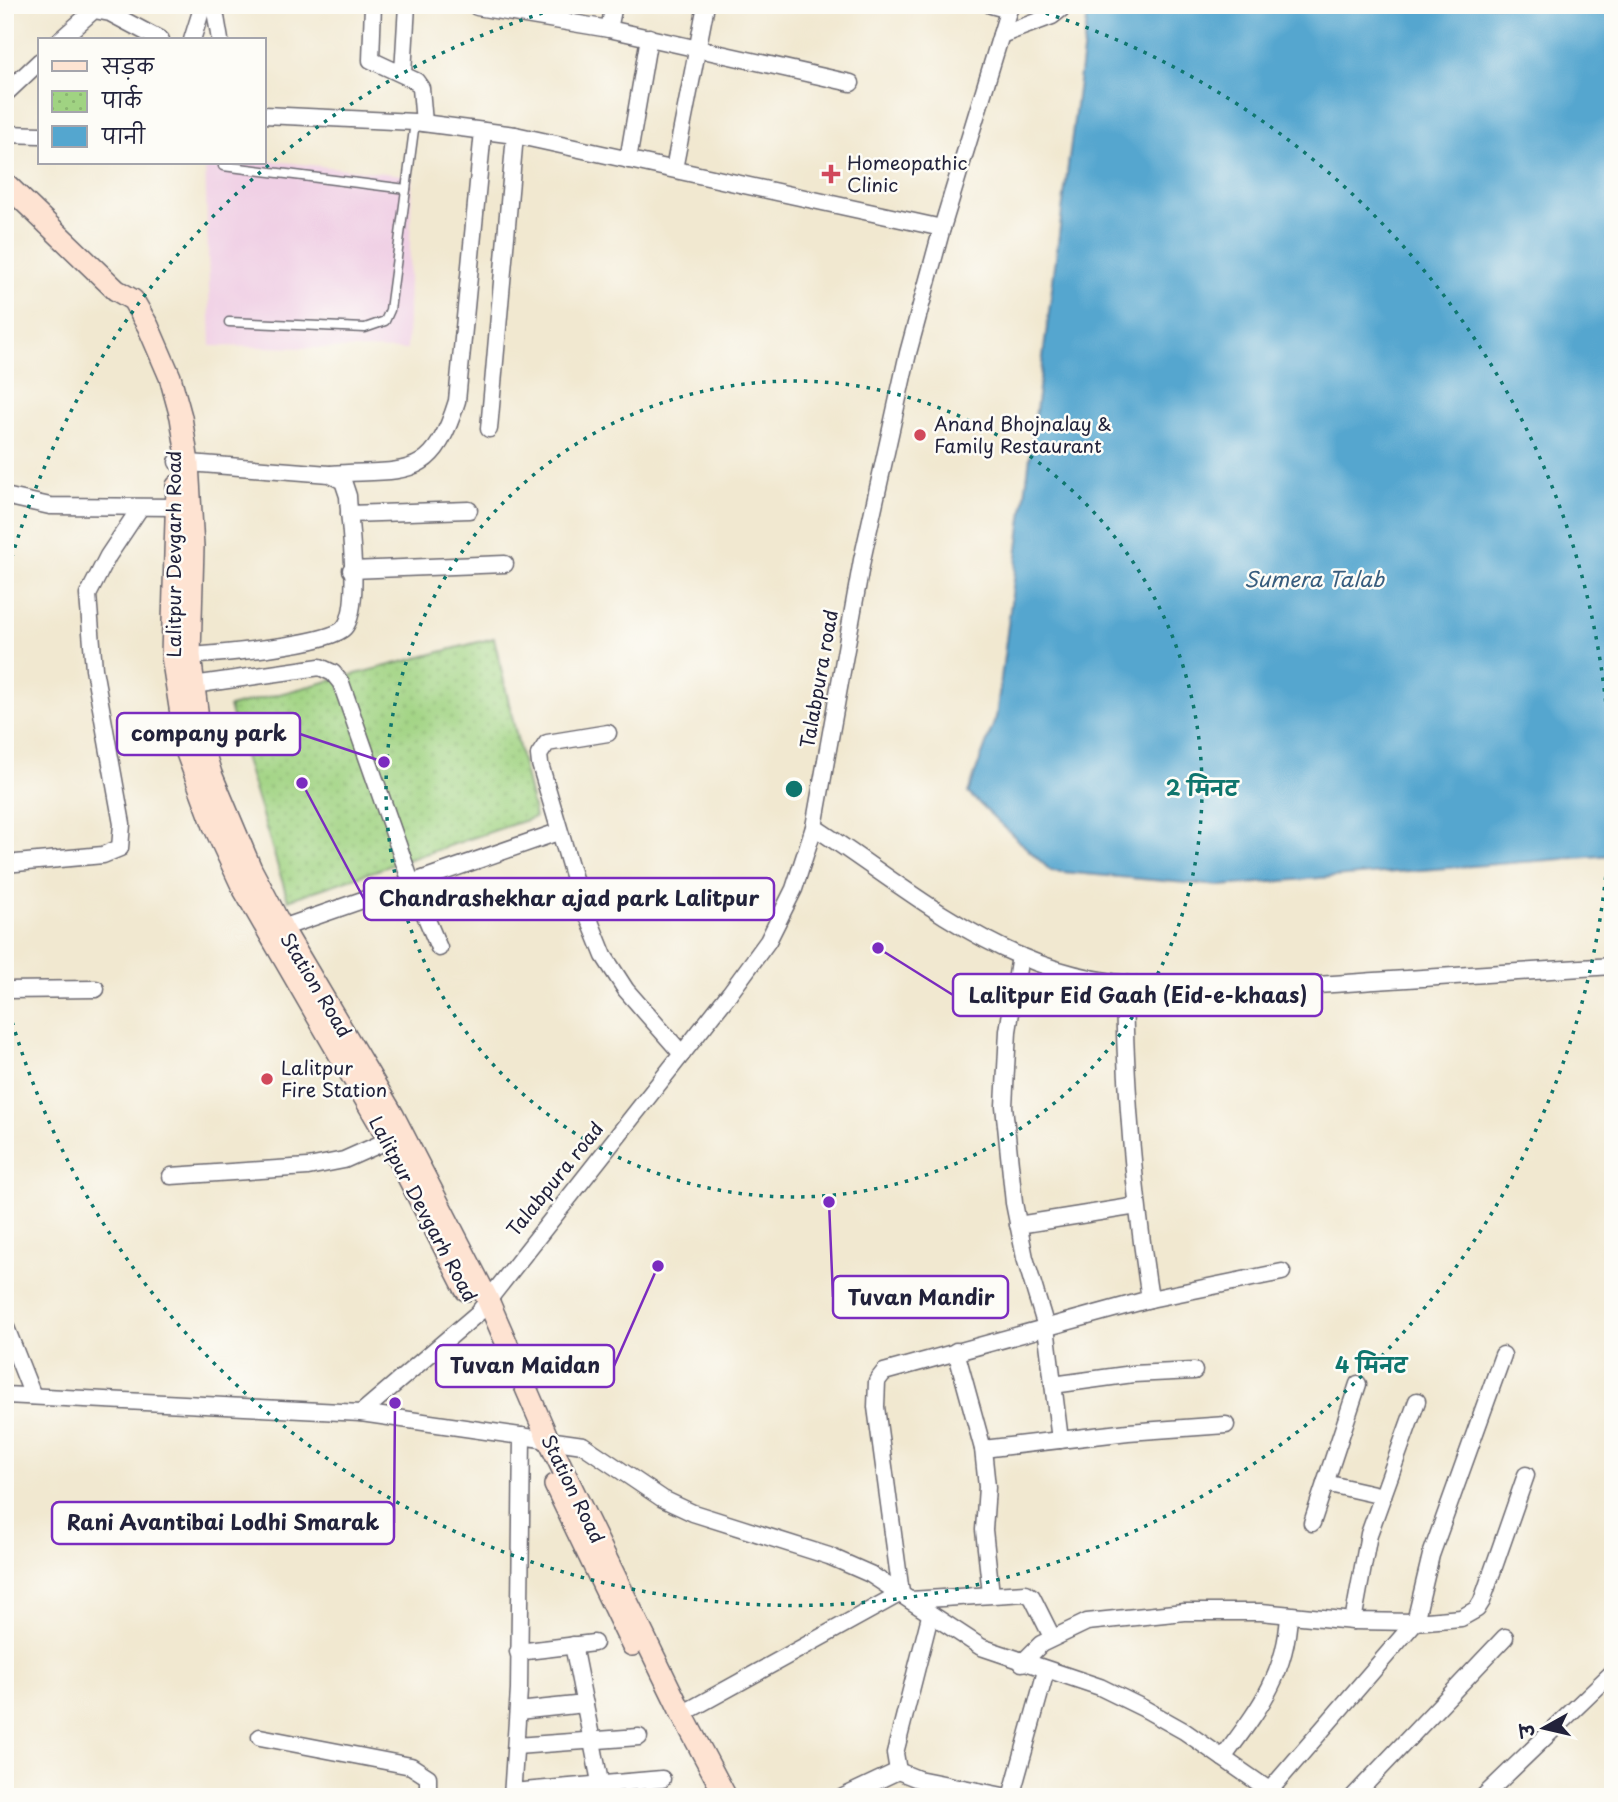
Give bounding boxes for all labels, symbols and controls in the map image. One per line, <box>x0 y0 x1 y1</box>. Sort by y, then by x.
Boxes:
legend <box>38 38 266 164</box>
text: सड़क <box>101 49 155 81</box>
text: पार्क <box>101 83 143 115</box>
text: पानी <box>101 119 147 151</box>
place label: Homeopathic Clinic <box>847 148 967 198</box>
marker: Homeopathic Clinic <box>821 164 841 184</box>
place label: Anand Bhojnalay & Family Restaurant <box>934 409 1112 459</box>
marker: Anand Bhojnalay & Family Restaurant <box>912 427 928 443</box>
street label: Lalitpur Devgarh Road <box>159 451 187 657</box>
water label: Sumera Talab <box>1244 562 1385 594</box>
street label: Talabpura road <box>792 607 844 750</box>
callout: company park <box>117 713 300 755</box>
text: company park <box>131 716 287 748</box>
text: 2 मिनट <box>1166 771 1240 803</box>
centre of rings <box>782 777 806 801</box>
callout: Chandrashekhar ajad park Lalitpur <box>364 878 774 920</box>
text: Chandrashekhar ajad park Lalitpur <box>379 881 759 913</box>
street label: Station Road <box>274 927 359 1042</box>
callout: Lalitpur Eid Gaah (Eid-e-khaas) <box>953 974 1322 1016</box>
text: Lalitpur Eid Gaah (Eid-e-khaas) <box>969 978 1307 1010</box>
place label: Lalitpur Fire Station <box>281 1053 387 1103</box>
marker: Lalitpur Fire Station <box>259 1071 275 1087</box>
street label: Lalitpur Devgarh Road <box>363 1111 485 1306</box>
street label: Talabpura road <box>499 1115 609 1242</box>
callout: Tuvan Mandir <box>833 1276 1008 1318</box>
text: Tuvan Mandir <box>847 1280 995 1312</box>
callout: Tuvan Maidan <box>436 1345 614 1387</box>
text: Tuvan Maidan <box>450 1348 600 1380</box>
text: 4 मिनट <box>1335 1348 1409 1380</box>
street label: Station Road <box>535 1429 612 1548</box>
callout: Rani Avantibai Lodhi Smarak <box>52 1502 394 1544</box>
text: Rani Avantibai Lodhi Smarak <box>67 1505 379 1537</box>
north arrow <box>1510 1694 1580 1764</box>
text: उ <box>1511 1720 1541 1741</box>

